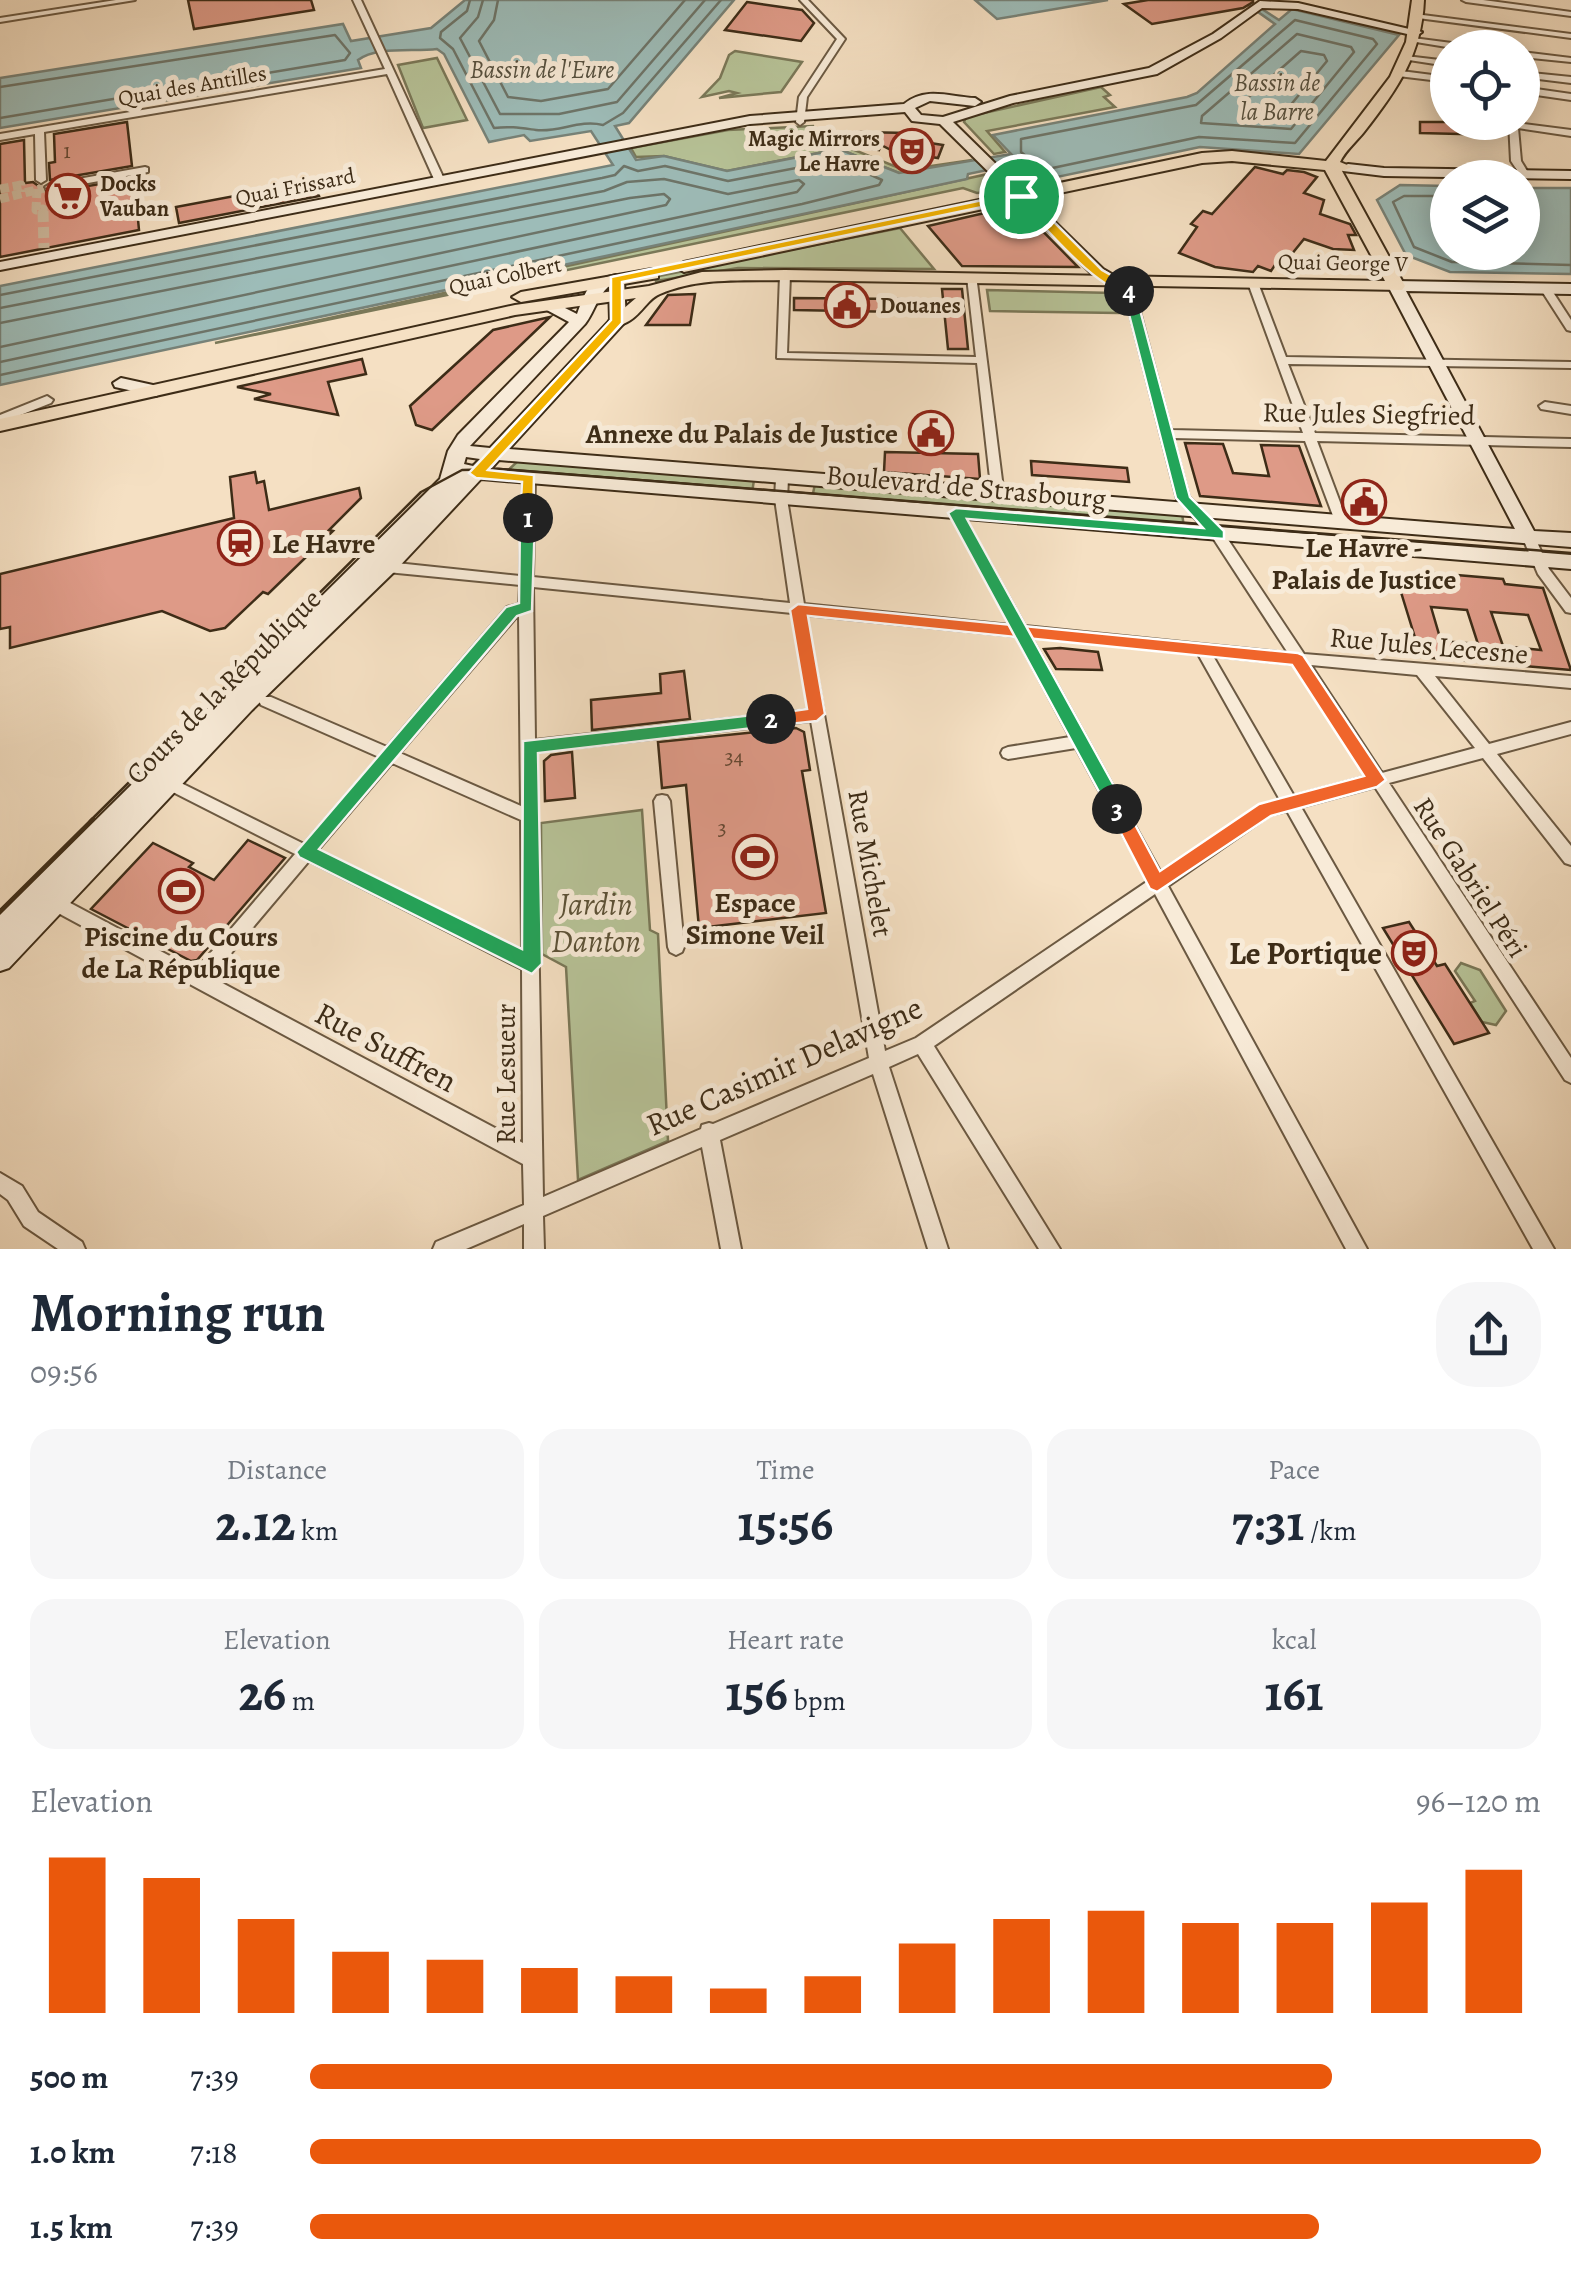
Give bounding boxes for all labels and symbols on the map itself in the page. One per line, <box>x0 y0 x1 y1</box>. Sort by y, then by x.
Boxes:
water label: Bassin de l'Eure <box>470 53 614 87</box>
street label: Quai des Antilles <box>116 58 269 114</box>
water label: Bassin de la Barre <box>1234 66 1320 129</box>
place label: Magic Mirrors Le Havre <box>748 124 880 179</box>
theatre icon: Magic Mirrors Le Havre <box>889 128 935 174</box>
house number: 1 <box>63 136 71 166</box>
pin <box>979 154 1064 239</box>
street label: Quai Frissard <box>233 161 358 213</box>
place label: Docks Vauban <box>99 169 169 224</box>
supermarket icon: Docks Vauban <box>45 173 91 219</box>
street label: Quai George V <box>1278 247 1409 279</box>
street label: Quai Colbert <box>446 249 564 303</box>
pin: 4 <box>1104 266 1154 316</box>
public building icon: Douanes <box>824 282 870 328</box>
place label: Douanes <box>880 291 961 321</box>
street label: Rue Jules Siegfried <box>1262 393 1477 435</box>
public building icon: Annexe du Palais de Justice <box>908 410 954 456</box>
place label: Annexe du Palais de Justice <box>585 415 898 453</box>
street label: Boulevard de Strasbourg <box>824 456 1108 518</box>
public building icon: Le Havre - Palais de Justice <box>1341 479 1387 525</box>
pin: 1 <box>503 493 553 543</box>
station icon: Le Havre <box>217 520 263 566</box>
place label: Le Havre <box>272 525 376 563</box>
place label: Le Havre - Palais de Justice <box>1272 529 1456 599</box>
street label: Cours de la République <box>118 581 330 793</box>
street label: Rue Jules Lecesne <box>1328 618 1530 674</box>
pin: 2 <box>746 694 796 744</box>
house number: 34 <box>724 742 744 772</box>
pin: 3 <box>1092 784 1142 834</box>
street label: Rue Michelet <box>838 787 902 940</box>
street label: Rue Gabriel Péri <box>1404 790 1536 965</box>
house number: 3 <box>717 813 727 843</box>
sports icon: Espace Simone Veil <box>732 834 778 880</box>
sports icon: Piscine du Cours de La République <box>158 868 204 914</box>
park label: Jardin Danton <box>551 882 641 963</box>
place label: Espace Simone Veil <box>686 884 825 954</box>
place label: Piscine du Cours de La République <box>81 918 281 988</box>
theatre icon: Le Portique <box>1391 930 1437 976</box>
place label: Le Portique <box>1229 931 1382 975</box>
street label: Rue Casimir Delavigne <box>639 985 929 1147</box>
street label: Rue Suffren <box>307 991 465 1103</box>
street label: Rue Lesueur <box>487 1003 525 1145</box>

